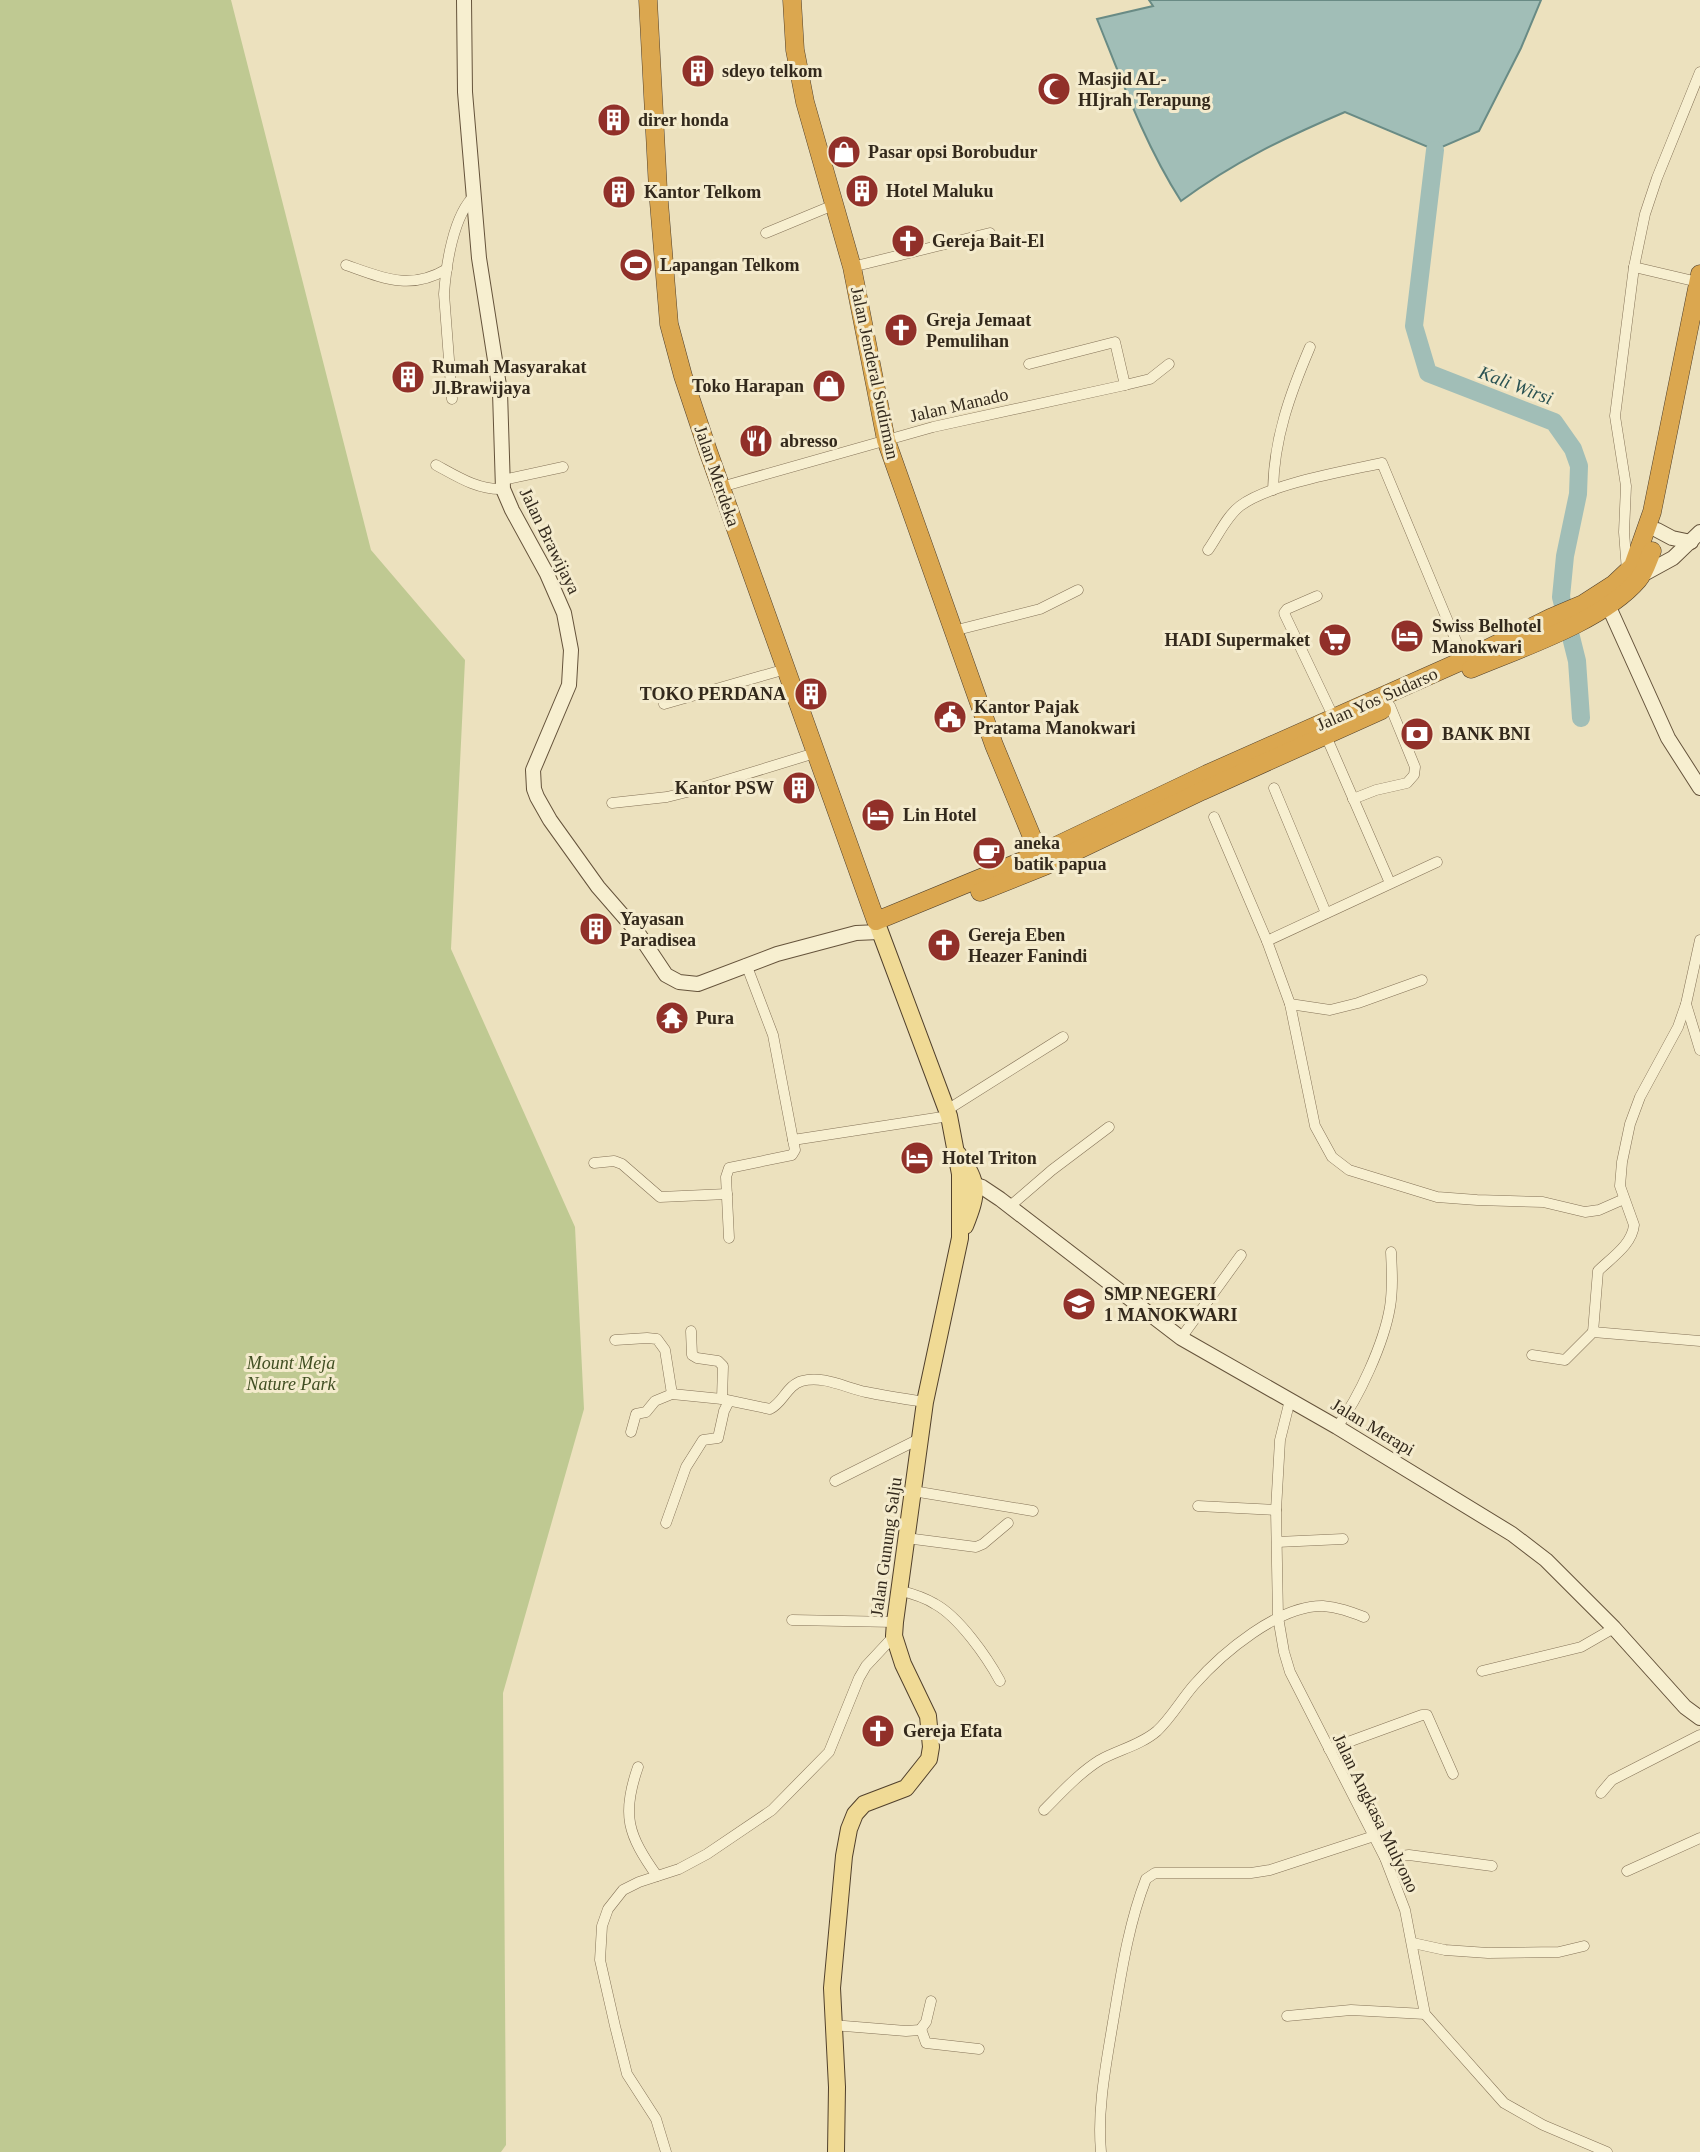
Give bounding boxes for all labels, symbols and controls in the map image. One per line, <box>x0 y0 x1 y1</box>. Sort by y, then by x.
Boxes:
building icon: sdeyo telkom <box>679 52 717 90</box>
place label: sdeyo telkom <box>722 61 823 81</box>
place label: Masjid AL- HIjrah Terapung <box>1078 69 1211 110</box>
mosque icon: Masjid AL- HIjrah Terapung <box>1035 70 1073 108</box>
building icon: direr honda <box>595 101 633 139</box>
place label: direr honda <box>638 110 729 130</box>
shop icon: Pasar opsi Borobudur <box>825 133 863 171</box>
place label: Pasar opsi Borobudur <box>868 142 1037 162</box>
building icon: Hotel Maluku <box>843 172 881 210</box>
building icon: Kantor Telkom <box>600 173 638 211</box>
place label: Hotel Maluku <box>886 181 994 201</box>
place label: Kantor Telkom <box>644 182 761 202</box>
church icon: Gereja Bait-El <box>889 222 927 260</box>
place label: Gereja Bait-El <box>932 231 1044 251</box>
sports icon: Lapangan Telkom <box>617 246 655 284</box>
place label: Lapangan Telkom <box>660 255 800 275</box>
street label: Jalan Jenderal Sudirman <box>847 285 903 461</box>
place label: Greja Jemaat Pemulihan <box>926 310 1031 351</box>
church icon: Greja Jemaat Pemulihan <box>882 311 920 349</box>
place label: Rumah Masyarakat Jl.Brawijaya <box>432 357 587 398</box>
building icon: Rumah Masyarakat Jl.Brawijaya <box>389 358 427 396</box>
water label: Kali Wirsi <box>1475 361 1556 409</box>
shop icon: Toko Harapan <box>810 367 848 405</box>
place label: Toko Harapan <box>692 376 804 396</box>
street label: Jalan Manado <box>908 384 1010 426</box>
restaurant icon: abresso <box>737 422 775 460</box>
street label: Jalan Merdeka <box>690 423 744 529</box>
place label: abresso <box>780 431 838 451</box>
street label: Jalan Brawijaya <box>516 485 584 597</box>
place label: Swiss Belhotel Manokwari <box>1432 616 1542 657</box>
hotel icon: Swiss Belhotel Manokwari <box>1388 617 1426 655</box>
supermarket icon: HADI Supermaket <box>1316 621 1354 659</box>
place label: HADI Supermaket <box>1164 630 1310 650</box>
street label: Jalan Yos Sudarso <box>1313 663 1441 735</box>
building icon: TOKO PERDANA <box>792 675 830 713</box>
place label: TOKO PERDANA <box>640 684 786 704</box>
place label: Kantor Pajak Pratama Manokwari <box>974 697 1135 738</box>
public building icon: Kantor Pajak Pratama Manokwari <box>931 698 969 736</box>
bank icon: BANK BNI <box>1398 715 1436 753</box>
place label: BANK BNI <box>1442 724 1531 744</box>
building icon: Kantor PSW <box>780 769 818 807</box>
place label: Kantor PSW <box>675 778 774 798</box>
hotel icon: Lin Hotel <box>859 796 897 834</box>
place label: Lin Hotel <box>903 805 977 825</box>
place label: aneka batik papua <box>1014 833 1107 874</box>
cafe icon: aneka batik papua <box>970 834 1008 872</box>
place label: Yayasan Paradisea <box>620 909 696 950</box>
building icon: Yayasan Paradisea <box>577 910 615 948</box>
place label: Gereja Eben Heazer Fanindi <box>968 925 1087 966</box>
church icon: Gereja Eben Heazer Fanindi <box>925 926 963 964</box>
temple icon: Pura <box>653 999 691 1037</box>
place label: Pura <box>696 1008 734 1028</box>
hotel icon: Hotel Triton <box>898 1139 936 1177</box>
place label: Hotel Triton <box>942 1148 1037 1168</box>
place label: SMP NEGERI 1 MANOKWARI <box>1104 1284 1238 1325</box>
school or university icon: SMP NEGERI 1 MANOKWARI <box>1060 1285 1098 1323</box>
park label: Mount Meja Nature Park <box>246 1353 336 1394</box>
street label: Jalan Merapi <box>1328 1394 1418 1460</box>
street label: Jalan Gunung Salju <box>866 1476 906 1618</box>
church icon: Gereja Efata <box>859 1712 897 1750</box>
place label: Gereja Efata <box>903 1721 1002 1741</box>
street label: Jalan Angkasa Mulyono <box>1329 1730 1423 1896</box>

